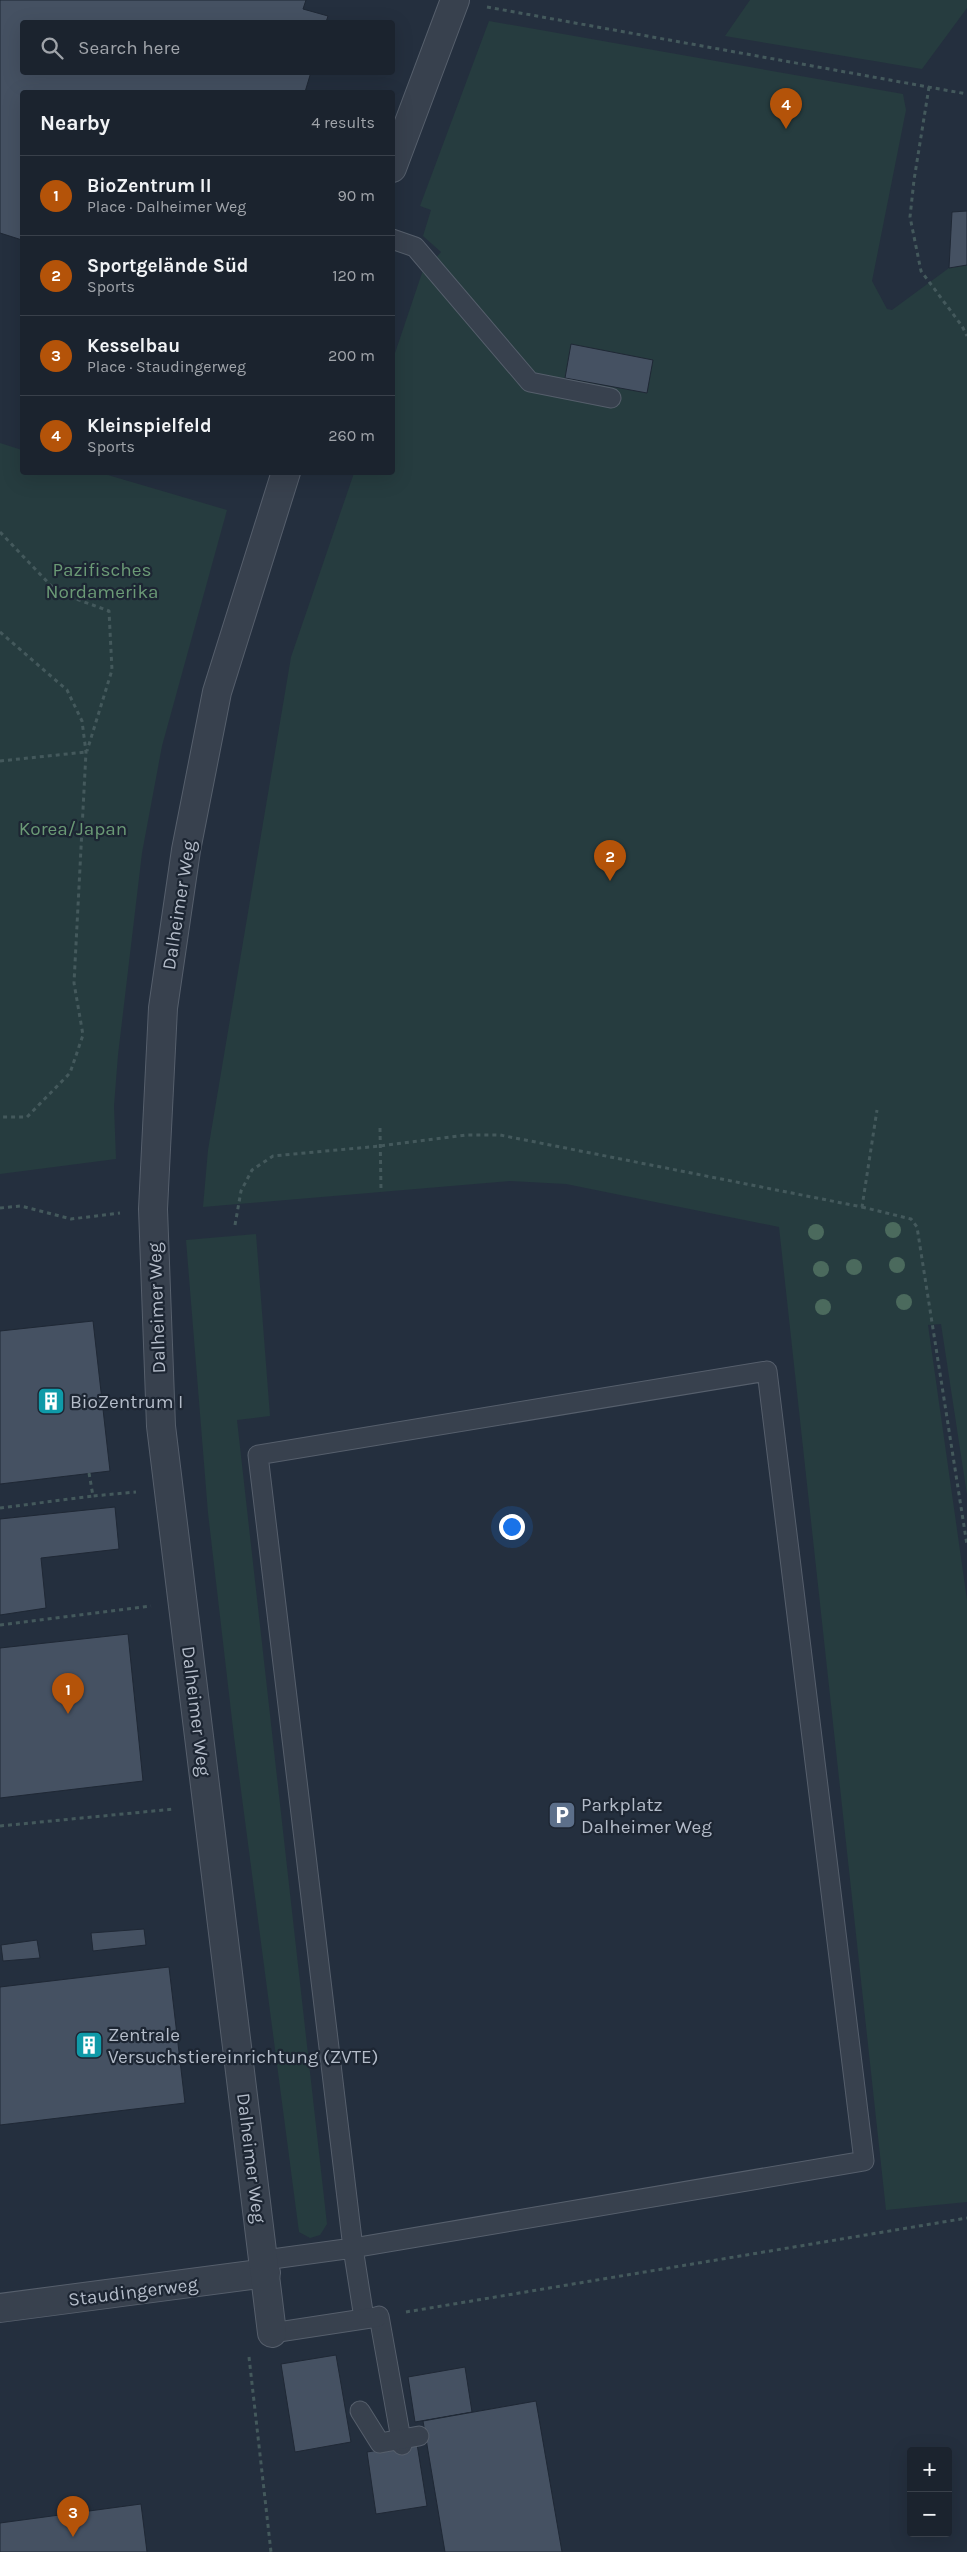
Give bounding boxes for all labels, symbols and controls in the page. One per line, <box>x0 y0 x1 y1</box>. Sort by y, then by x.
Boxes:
search box <box>20 20 395 75</box>
icon: search <box>38 34 66 62</box>
text: Search here <box>78 37 180 59</box>
pin: 4 <box>770 88 802 129</box>
text: Nearby <box>40 111 110 135</box>
text: 4 results <box>311 113 375 132</box>
text: BioZentrum II <box>87 175 211 197</box>
text: 1 <box>53 186 59 205</box>
text: 90 m <box>337 186 375 205</box>
text: Place · Dalheimer Weg <box>87 197 246 216</box>
text: Sportgelände Süd <box>87 255 249 277</box>
text: 2 <box>51 266 61 285</box>
text: 120 m <box>332 266 375 285</box>
text: Sports <box>87 277 135 296</box>
text: Kesselbau <box>87 335 180 357</box>
text: 3 <box>51 346 61 365</box>
text: 200 m <box>328 346 375 365</box>
text: Place · Staudingerweg <box>87 357 246 376</box>
text: Kleinspielfeld <box>87 415 212 437</box>
text: 4 <box>51 426 61 445</box>
text: 260 m <box>328 426 375 445</box>
text: Sports <box>87 437 135 456</box>
park label: Pazifisches Nordamerika <box>45 559 159 603</box>
park label: Korea/Japan <box>19 818 127 840</box>
street label: Dalheimer Weg <box>158 838 200 972</box>
pin: 2 <box>594 840 626 881</box>
street label: Dalheimer Weg <box>144 1242 170 1374</box>
building icon: BioZentrum I <box>36 1386 66 1416</box>
place label: BioZentrum I <box>70 1391 183 1413</box>
your location <box>499 1514 525 1540</box>
street label: Dalheimer Weg <box>177 1645 215 1778</box>
pin: 1 <box>52 1673 84 1714</box>
place label: Parkplatz Dalheimer Weg <box>581 1794 712 1838</box>
parking icon: Parkplatz Dalheimer Weg <box>547 1800 577 1830</box>
place label: Zentrale Versuchstiereinrichtung (ZVTE) <box>108 2024 379 2068</box>
building icon: Zentrale Versuchstiereinrichtung (ZVTE) <box>74 2030 104 2060</box>
street label: Dalheimer Weg <box>232 2092 270 2225</box>
street label: Staudingerweg <box>67 2273 200 2311</box>
map controls <box>907 2447 952 2537</box>
button: + <box>907 2447 952 2492</box>
button: − <box>907 2492 952 2537</box>
pin: 3 <box>57 2496 89 2537</box>

